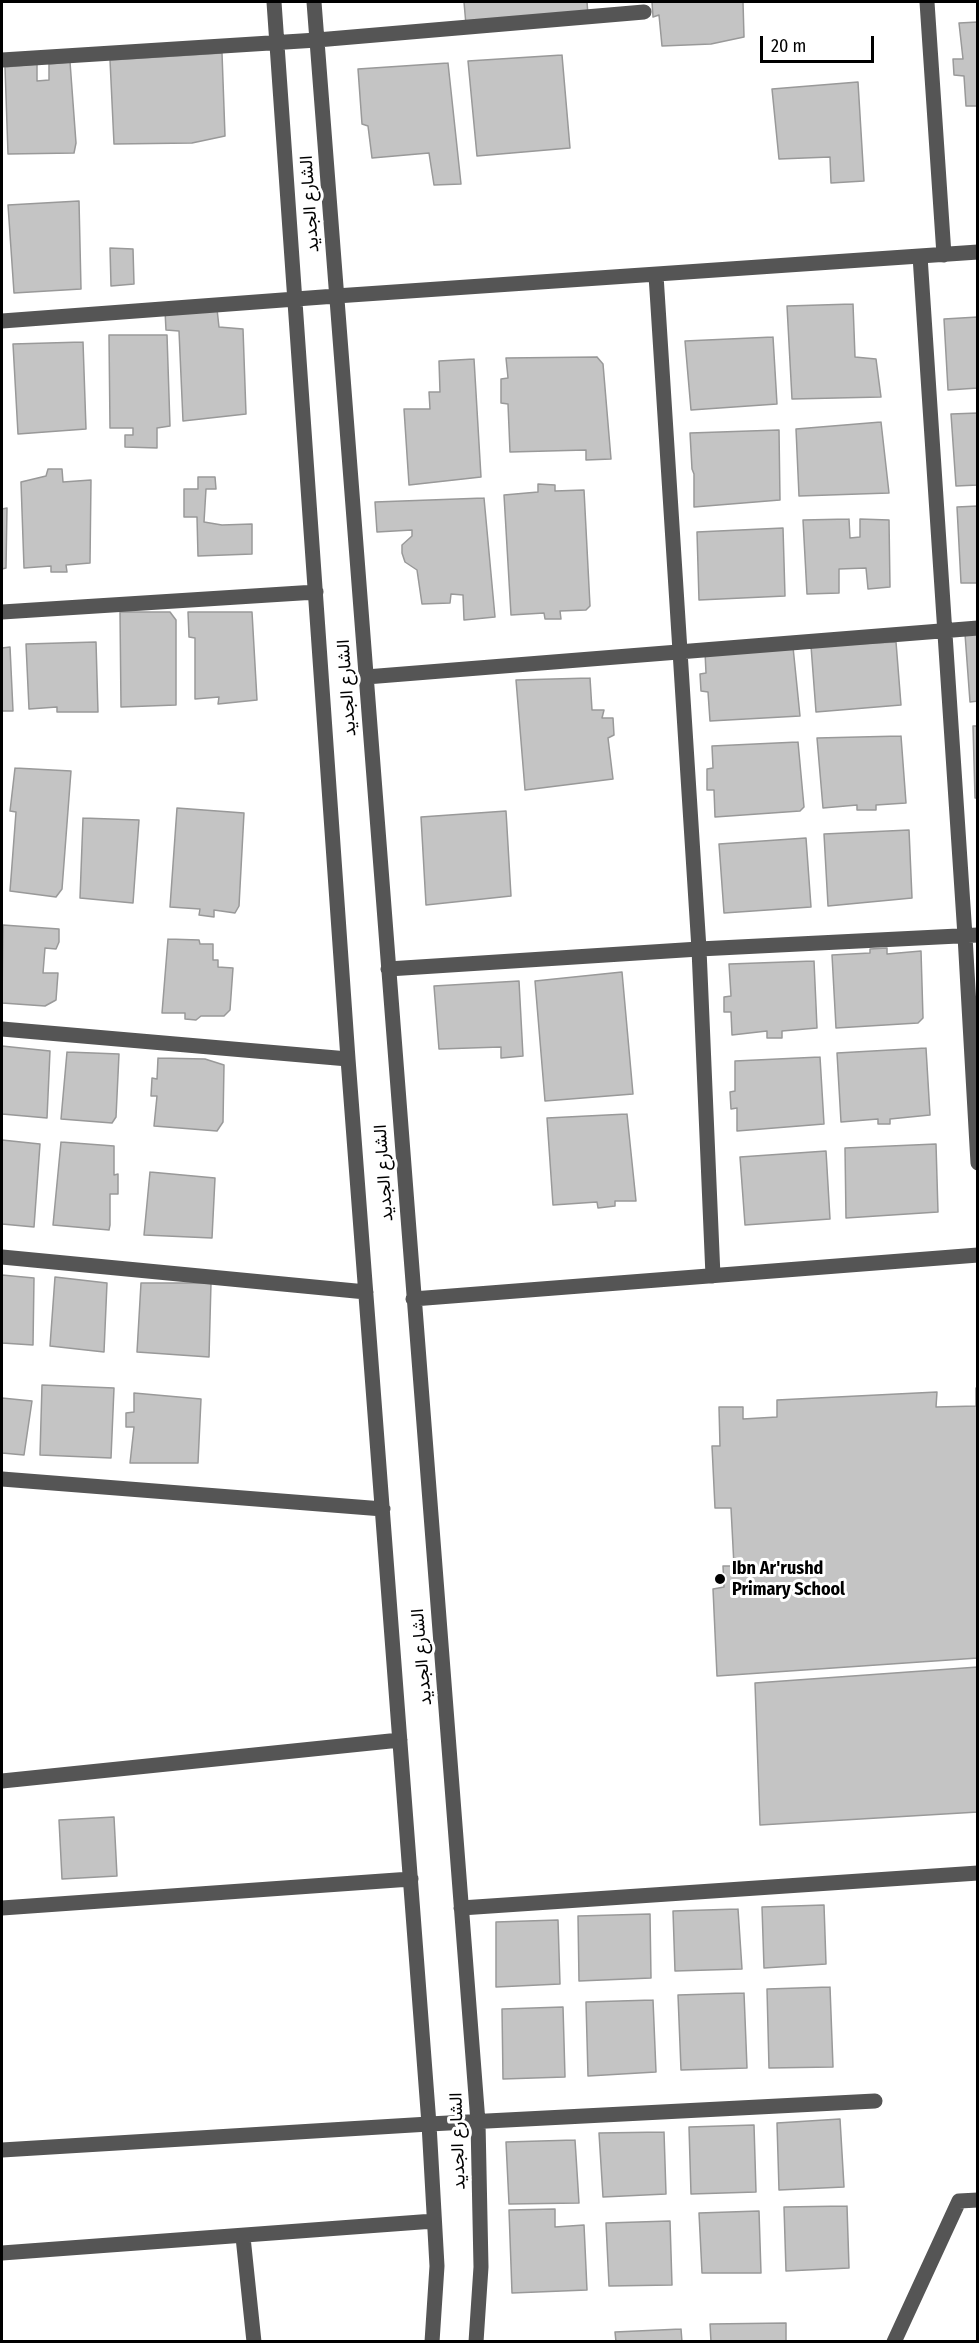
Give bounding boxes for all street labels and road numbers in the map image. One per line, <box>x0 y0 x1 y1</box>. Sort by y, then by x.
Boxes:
street label: الشارع الجديد <box>296 155 324 253</box>
street label: الشارع الجديد <box>333 639 361 737</box>
street label: الشارع الجديد <box>370 1124 398 1222</box>
street label: الشارع الجديد <box>407 1608 437 1706</box>
street label: الشارع الجديد <box>446 2092 470 2190</box>

